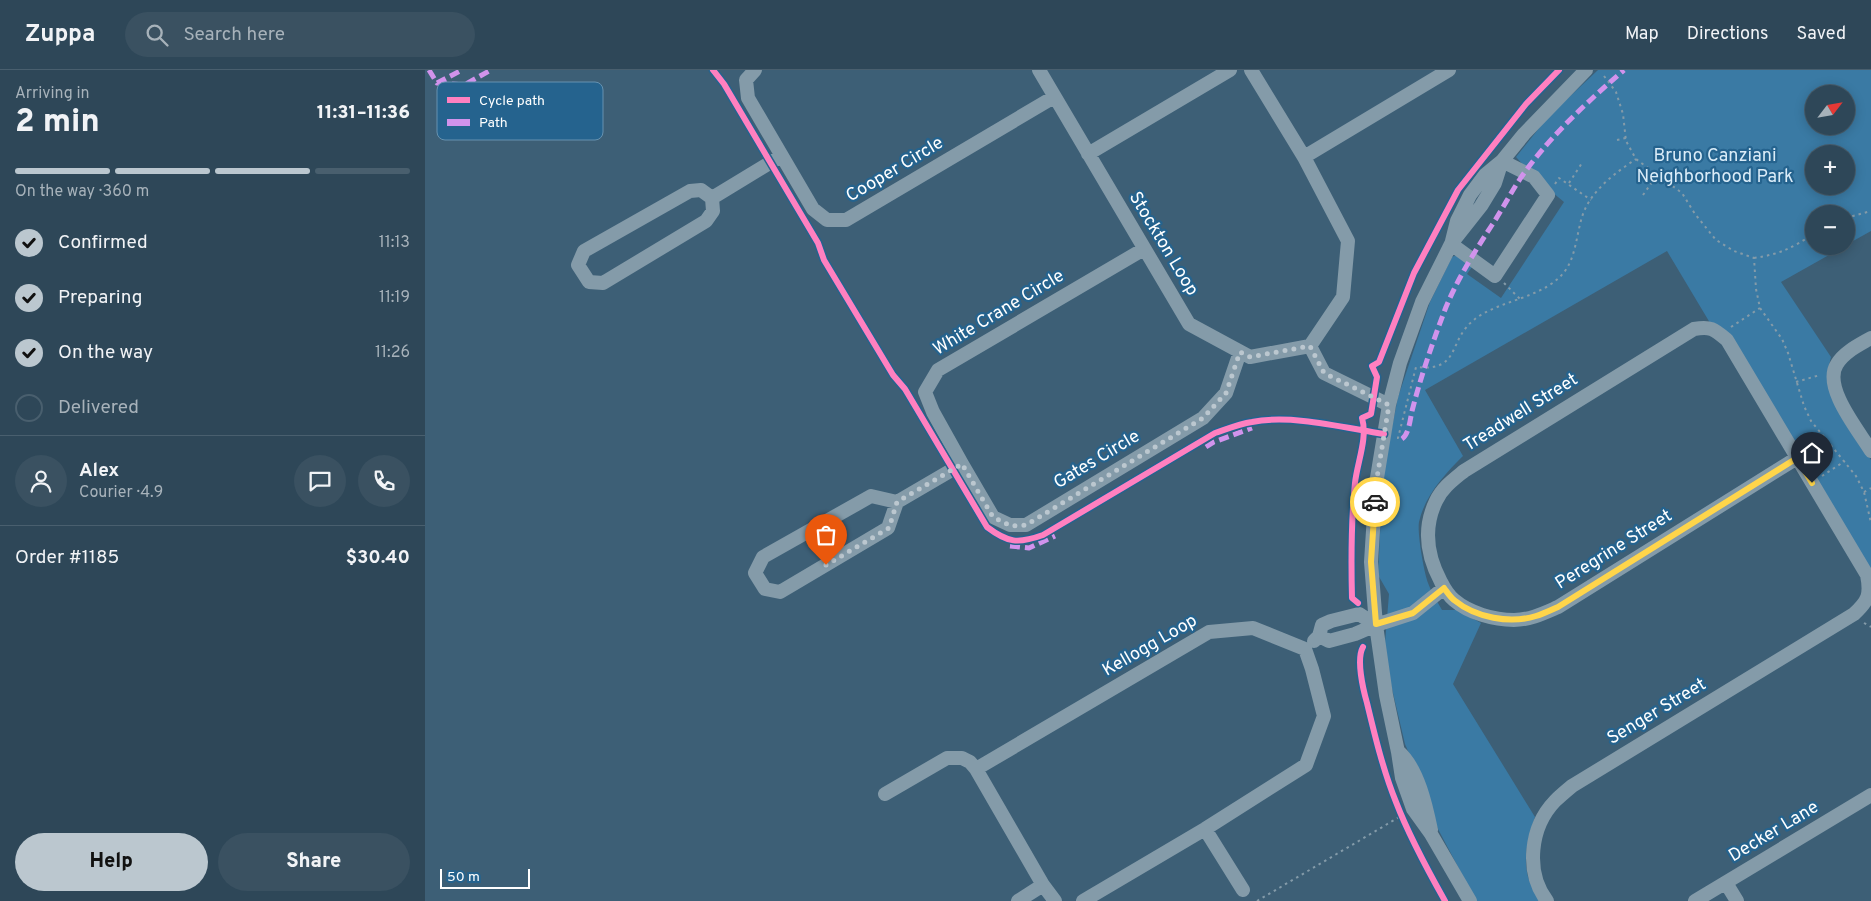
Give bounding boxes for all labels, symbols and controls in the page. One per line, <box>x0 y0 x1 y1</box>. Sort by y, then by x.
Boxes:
search box <box>125 12 475 57</box>
text: Zuppa <box>25 20 95 50</box>
icon: search <box>143 21 171 49</box>
text: Search here <box>183 23 285 47</box>
text: Map <box>1625 23 1659 46</box>
text: Directions <box>1687 23 1769 46</box>
text: Saved <box>1797 23 1846 46</box>
legend <box>437 82 603 140</box>
text: Arriving in <box>15 84 90 104</box>
north arrow <box>1805 85 1855 135</box>
map controls <box>1805 85 1855 255</box>
text: Cycle path <box>479 93 545 110</box>
text: 11:31–11:36 <box>317 101 410 125</box>
text: 2 min <box>15 103 100 143</box>
text: Path <box>479 115 508 132</box>
street label: Cooper Circle <box>842 132 948 208</box>
park label: Bruno Canziani Neighborhood Park <box>1636 145 1794 189</box>
button: + <box>1805 145 1855 195</box>
text: On the way · 360 m <box>15 182 149 202</box>
street label: Stockton Loop <box>1123 188 1203 300</box>
button: − <box>1805 205 1855 255</box>
icon: check <box>15 229 43 257</box>
text: Confirmed <box>58 231 148 255</box>
text: 11:13 <box>379 233 410 253</box>
street label: White Crane Circle <box>929 265 1069 361</box>
icon: check <box>15 284 43 312</box>
text: Preparing <box>58 286 142 310</box>
text: 11:19 <box>379 288 410 308</box>
icon: check <box>15 339 43 367</box>
text: On the way <box>58 341 153 365</box>
text: 11:26 <box>375 343 410 363</box>
street label: Treadwell Street <box>1460 369 1582 457</box>
text: Delivered <box>58 396 139 420</box>
street label: Gates Circle <box>1050 425 1144 495</box>
pin <box>1791 432 1833 483</box>
icon: home <box>1798 439 1826 467</box>
button: person <box>15 455 67 507</box>
button: chat <box>294 455 346 507</box>
button: phone <box>358 455 410 507</box>
text: Alex <box>79 459 119 483</box>
courier <box>1350 477 1400 527</box>
text: Courier · 4.9 <box>79 483 163 503</box>
icon: car <box>1361 488 1389 516</box>
street label: Peregrine Street <box>1551 505 1677 595</box>
pin <box>805 514 847 565</box>
icon: bag <box>812 521 840 549</box>
text: Order #1185 <box>15 546 119 570</box>
text: $30.40 <box>346 546 410 570</box>
street label: Kellogg Loop <box>1098 610 1202 682</box>
street label: Senger Street <box>1603 673 1711 751</box>
street label: Decker Lane <box>1725 796 1823 868</box>
button: Help <box>15 833 208 891</box>
button: Share <box>218 833 410 891</box>
scale bar <box>440 866 530 889</box>
text: 50 m <box>447 869 480 886</box>

